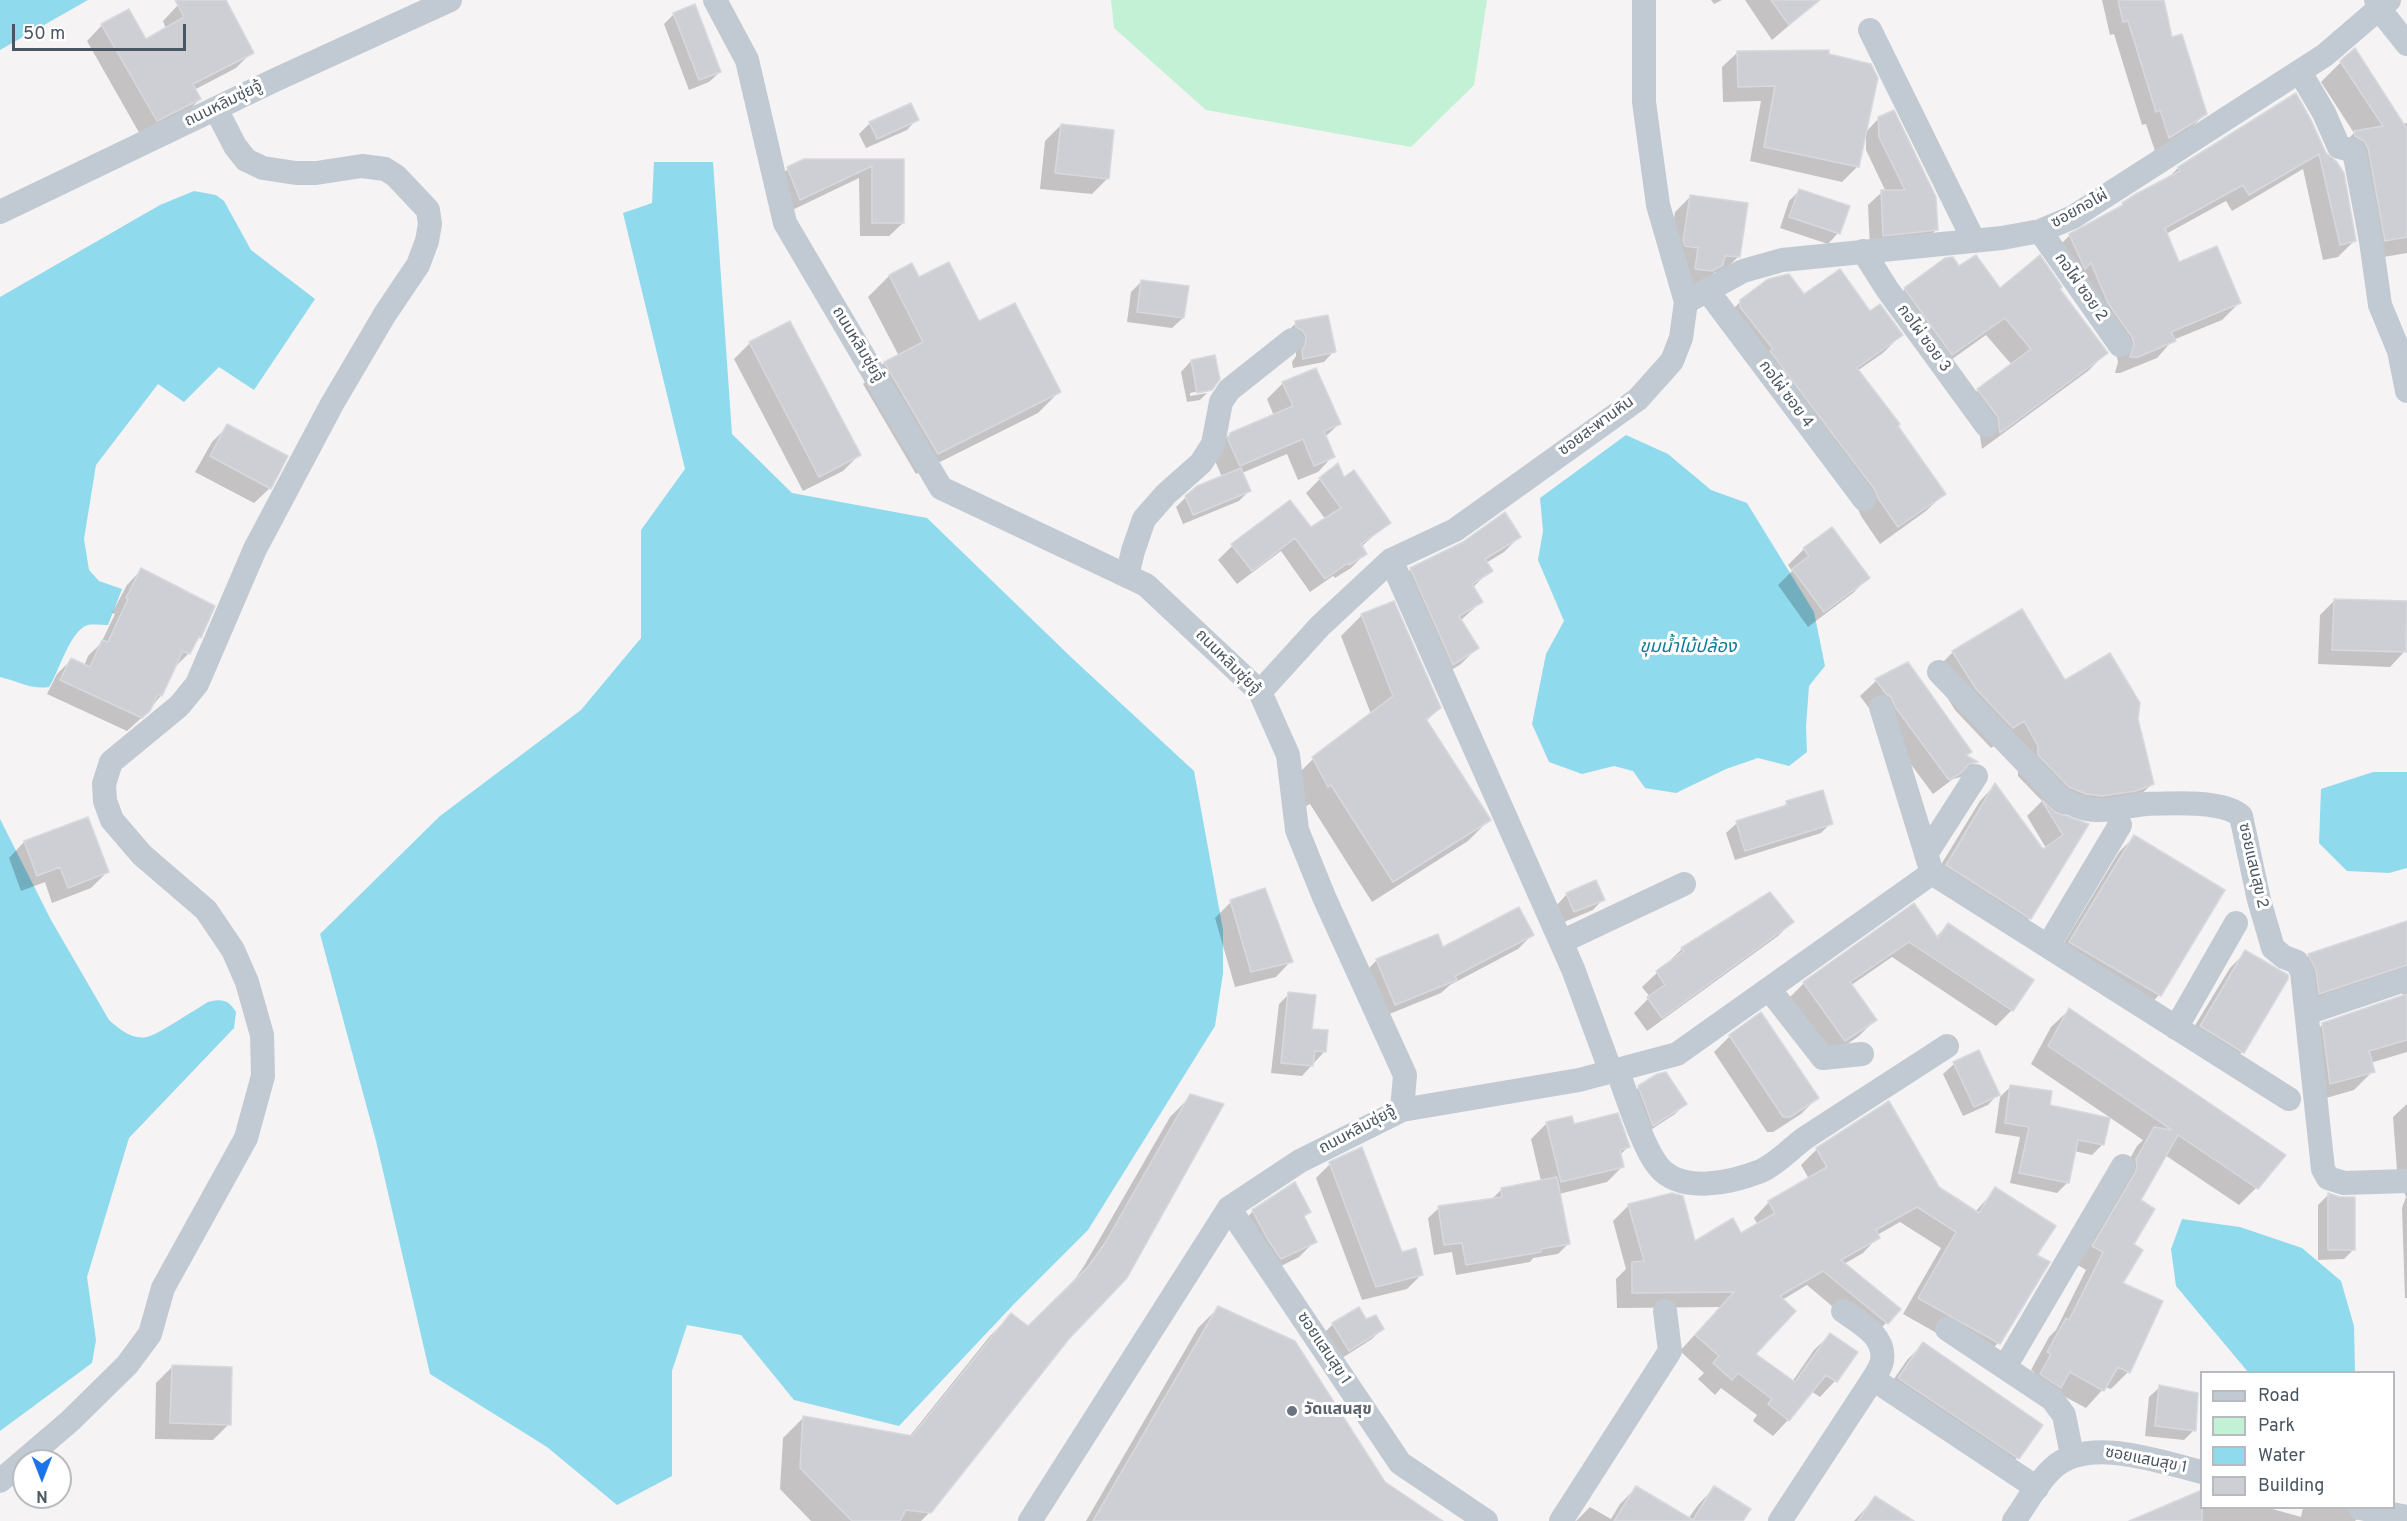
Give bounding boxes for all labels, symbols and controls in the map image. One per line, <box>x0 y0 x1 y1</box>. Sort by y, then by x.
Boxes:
scale bar <box>15 12 189 50</box>
text: 50 m <box>23 23 65 46</box>
street label: ถนนหลิมซุ่ยจู้ <box>182 78 266 132</box>
street label: ซอยกอไผ่ <box>2048 187 2112 233</box>
street label: กอไผ่ ซอย 2 <box>2050 250 2110 326</box>
street label: กอไผ่ ซอย 3 <box>1892 302 1954 376</box>
street label: ถนนหลิมซุ่ยจู้ <box>827 304 887 386</box>
street label: กอไผ่ ซอย 4 <box>1754 358 1816 432</box>
street label: ซอยสะพานหิน <box>1555 393 1639 461</box>
street label: ถนนหลิมซุ่ยจู้ <box>1190 626 1264 700</box>
water label: ขุมน้ำไม้ปล้อง <box>1640 637 1736 659</box>
street label: ซอยแสนสุข 2 <box>2233 821 2271 911</box>
street label: ถนนหลิมซุ่ยจู้ <box>1316 1103 1400 1159</box>
street label: ซอยแสนสุข 1 <box>1292 1309 1354 1389</box>
legend <box>2200 1371 2395 1509</box>
text: Road <box>2258 1385 2300 1408</box>
place label: วัดแสนสุข <box>1304 1401 1372 1421</box>
marker: วัดแสนสุข <box>1285 1404 1299 1418</box>
text: Park <box>2258 1415 2295 1438</box>
street label: ซอยแสนสุข 1 <box>2103 1444 2189 1478</box>
text: Water <box>2258 1445 2305 1468</box>
north arrow <box>12 1449 72 1509</box>
text: Building <box>2258 1475 2324 1498</box>
text: N <box>36 1485 48 1505</box>

